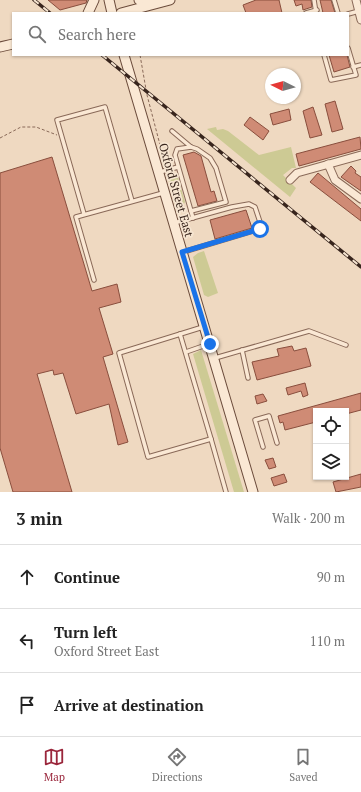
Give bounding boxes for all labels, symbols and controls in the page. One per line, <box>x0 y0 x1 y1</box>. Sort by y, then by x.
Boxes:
search box <box>12 12 349 56</box>
icon: search <box>26 23 48 45</box>
text: Search here <box>58 24 136 44</box>
north arrow <box>265 68 301 104</box>
street label: Oxford Street East <box>156 141 197 239</box>
route start <box>251 220 269 238</box>
route end <box>201 335 219 353</box>
map controls <box>313 408 349 480</box>
button: locate <box>313 408 349 444</box>
button: layers <box>313 444 349 480</box>
text: 3 min <box>16 507 63 530</box>
text: Walk · 200 m <box>272 509 345 527</box>
icon: ahead <box>16 566 38 588</box>
text: Continue <box>54 567 120 587</box>
text: 90 m <box>317 568 345 586</box>
text: Turn left <box>54 622 118 642</box>
icon: left <box>16 630 38 652</box>
text: 110 m <box>310 632 345 650</box>
text: Oxford Street East <box>54 642 159 660</box>
icon: arrive <box>16 694 38 716</box>
text: Arrive at destination <box>54 695 204 715</box>
tab: Map <box>43 746 65 784</box>
tab: Directions <box>152 746 203 784</box>
tab: Saved <box>289 746 318 784</box>

